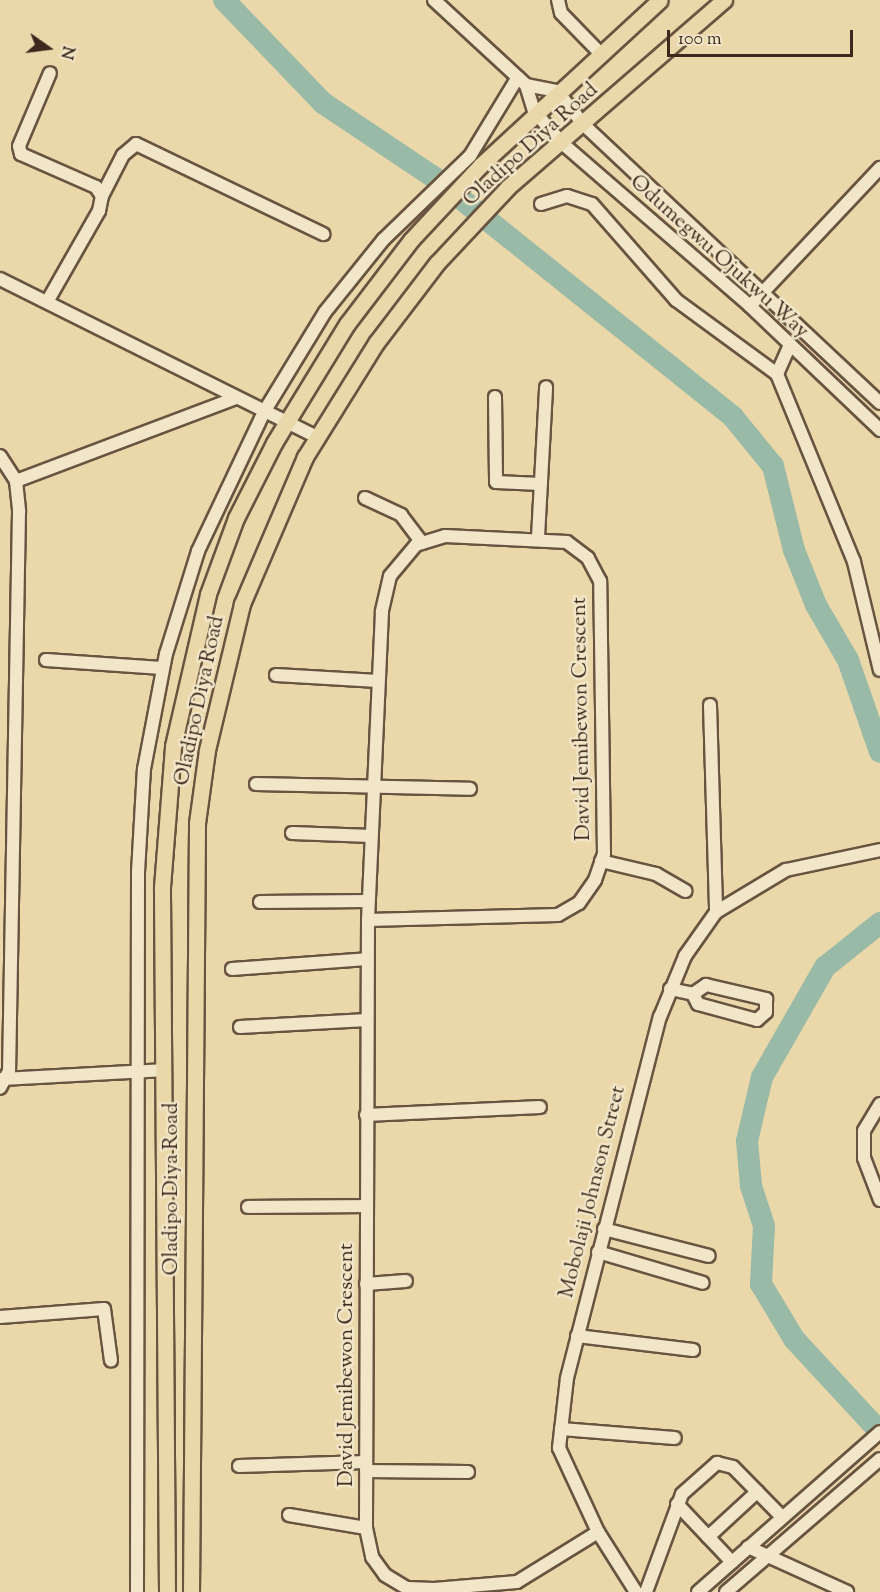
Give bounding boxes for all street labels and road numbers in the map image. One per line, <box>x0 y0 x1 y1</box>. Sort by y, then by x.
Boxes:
street label: Oladipo Diya Road <box>458 78 604 212</box>
street label: Odumegwu Ojukwu Way <box>624 170 814 344</box>
street label: David Jemibewon Crescent <box>567 597 597 841</box>
street label: Oladipo Diya Road <box>170 614 230 788</box>
street label: Mobolaji Johnson Street <box>554 1083 632 1301</box>
street label: Oladipo Diya Road <box>159 1103 185 1275</box>
street label: David Jemibewon Crescent <box>334 1243 360 1487</box>

